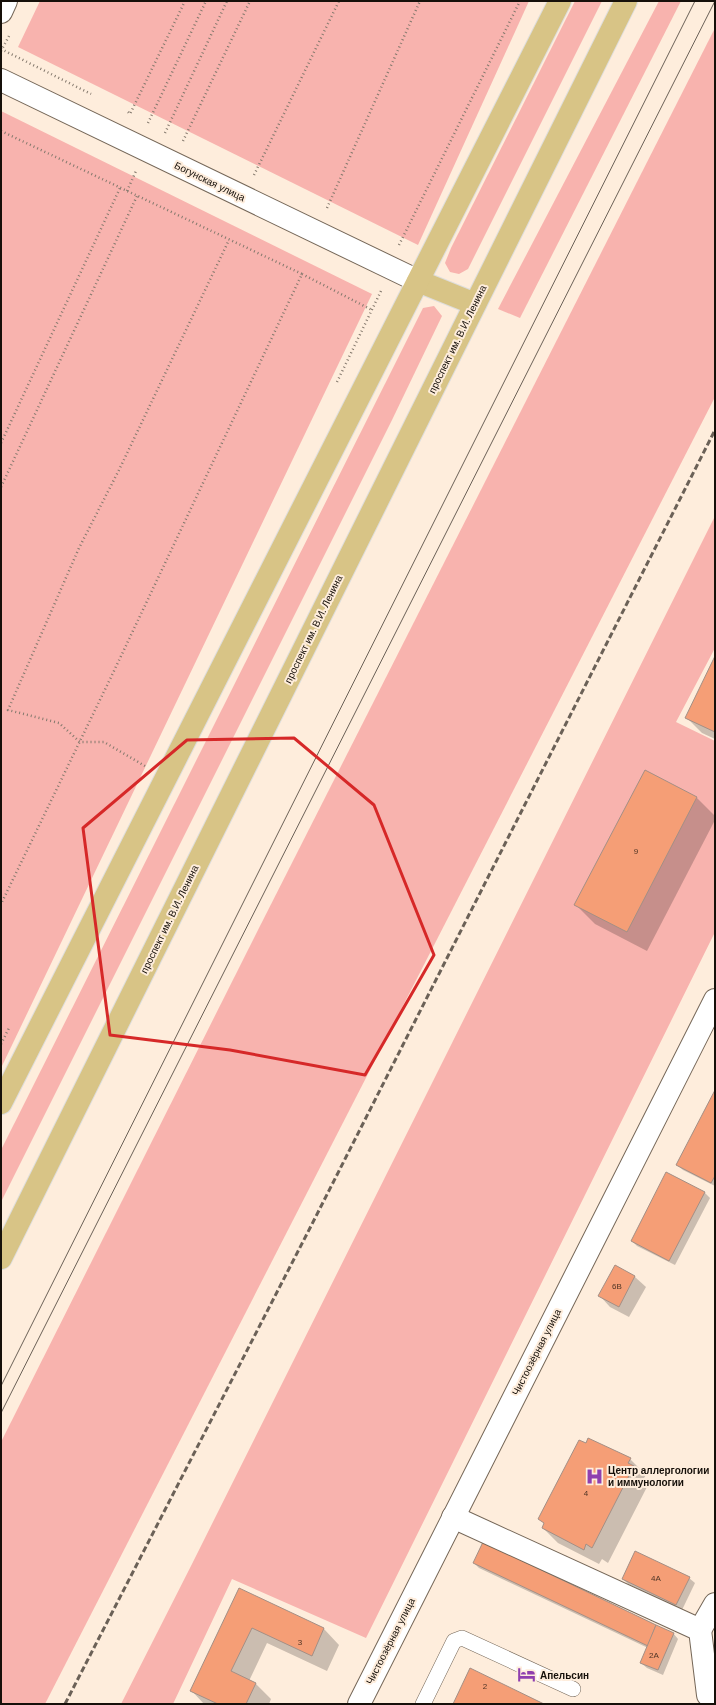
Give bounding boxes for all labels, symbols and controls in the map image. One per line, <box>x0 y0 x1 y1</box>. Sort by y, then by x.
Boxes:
street label: Богунская улица <box>173 160 247 203</box>
street label: проспект им. В.И. Ленина <box>426 283 489 395</box>
street label: проспект им. В.И. Ленина <box>282 573 345 685</box>
house number: 9 <box>634 847 639 856</box>
street label: проспект им. В.И. Ленина <box>138 863 201 975</box>
house number: 6В <box>612 1282 622 1291</box>
street label: Чистоозёрная улица <box>510 1307 563 1397</box>
place label: Центр аллергологии и иммунологии <box>608 1465 709 1488</box>
hospital icon: Центр аллергологии и иммунологии <box>585 1466 605 1486</box>
house number: 4 <box>584 1489 589 1498</box>
house number: 4А <box>651 1574 662 1583</box>
street label: Чистоозёрная улица <box>364 1596 417 1686</box>
house number: 3 <box>298 1638 303 1647</box>
house number: 2А <box>649 1651 660 1660</box>
hotel icon: Апельсин <box>517 1665 537 1685</box>
place label: Апельсин <box>540 1670 589 1681</box>
house number: 2 <box>483 1682 488 1691</box>

